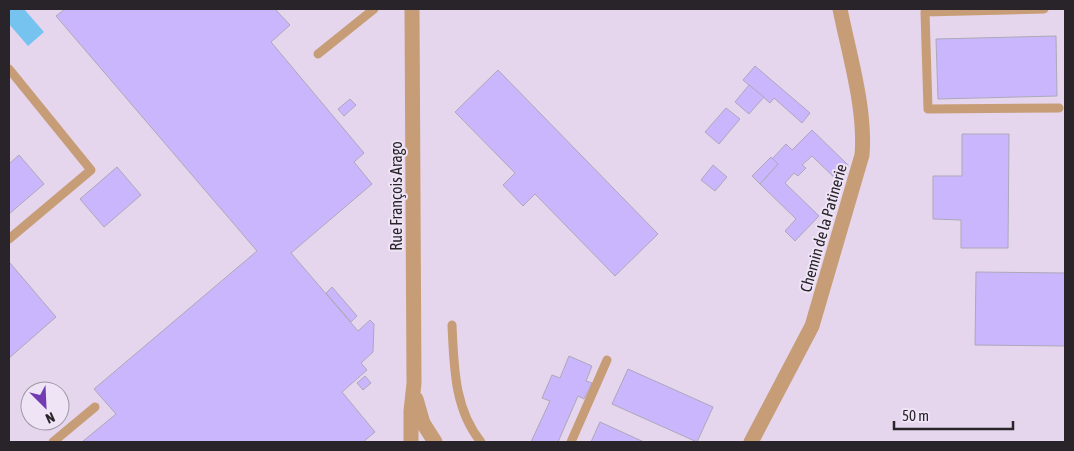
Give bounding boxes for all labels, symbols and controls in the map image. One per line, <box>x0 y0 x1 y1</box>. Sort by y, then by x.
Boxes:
street label: Rue François Arago <box>387 141 406 251</box>
street label: Chemin de la Patinerie <box>796 162 850 294</box>
north arrow <box>20 381 70 431</box>
scale bar <box>894 398 1013 430</box>
text: 50 m <box>902 407 929 424</box>
text: N <box>43 409 57 427</box>

